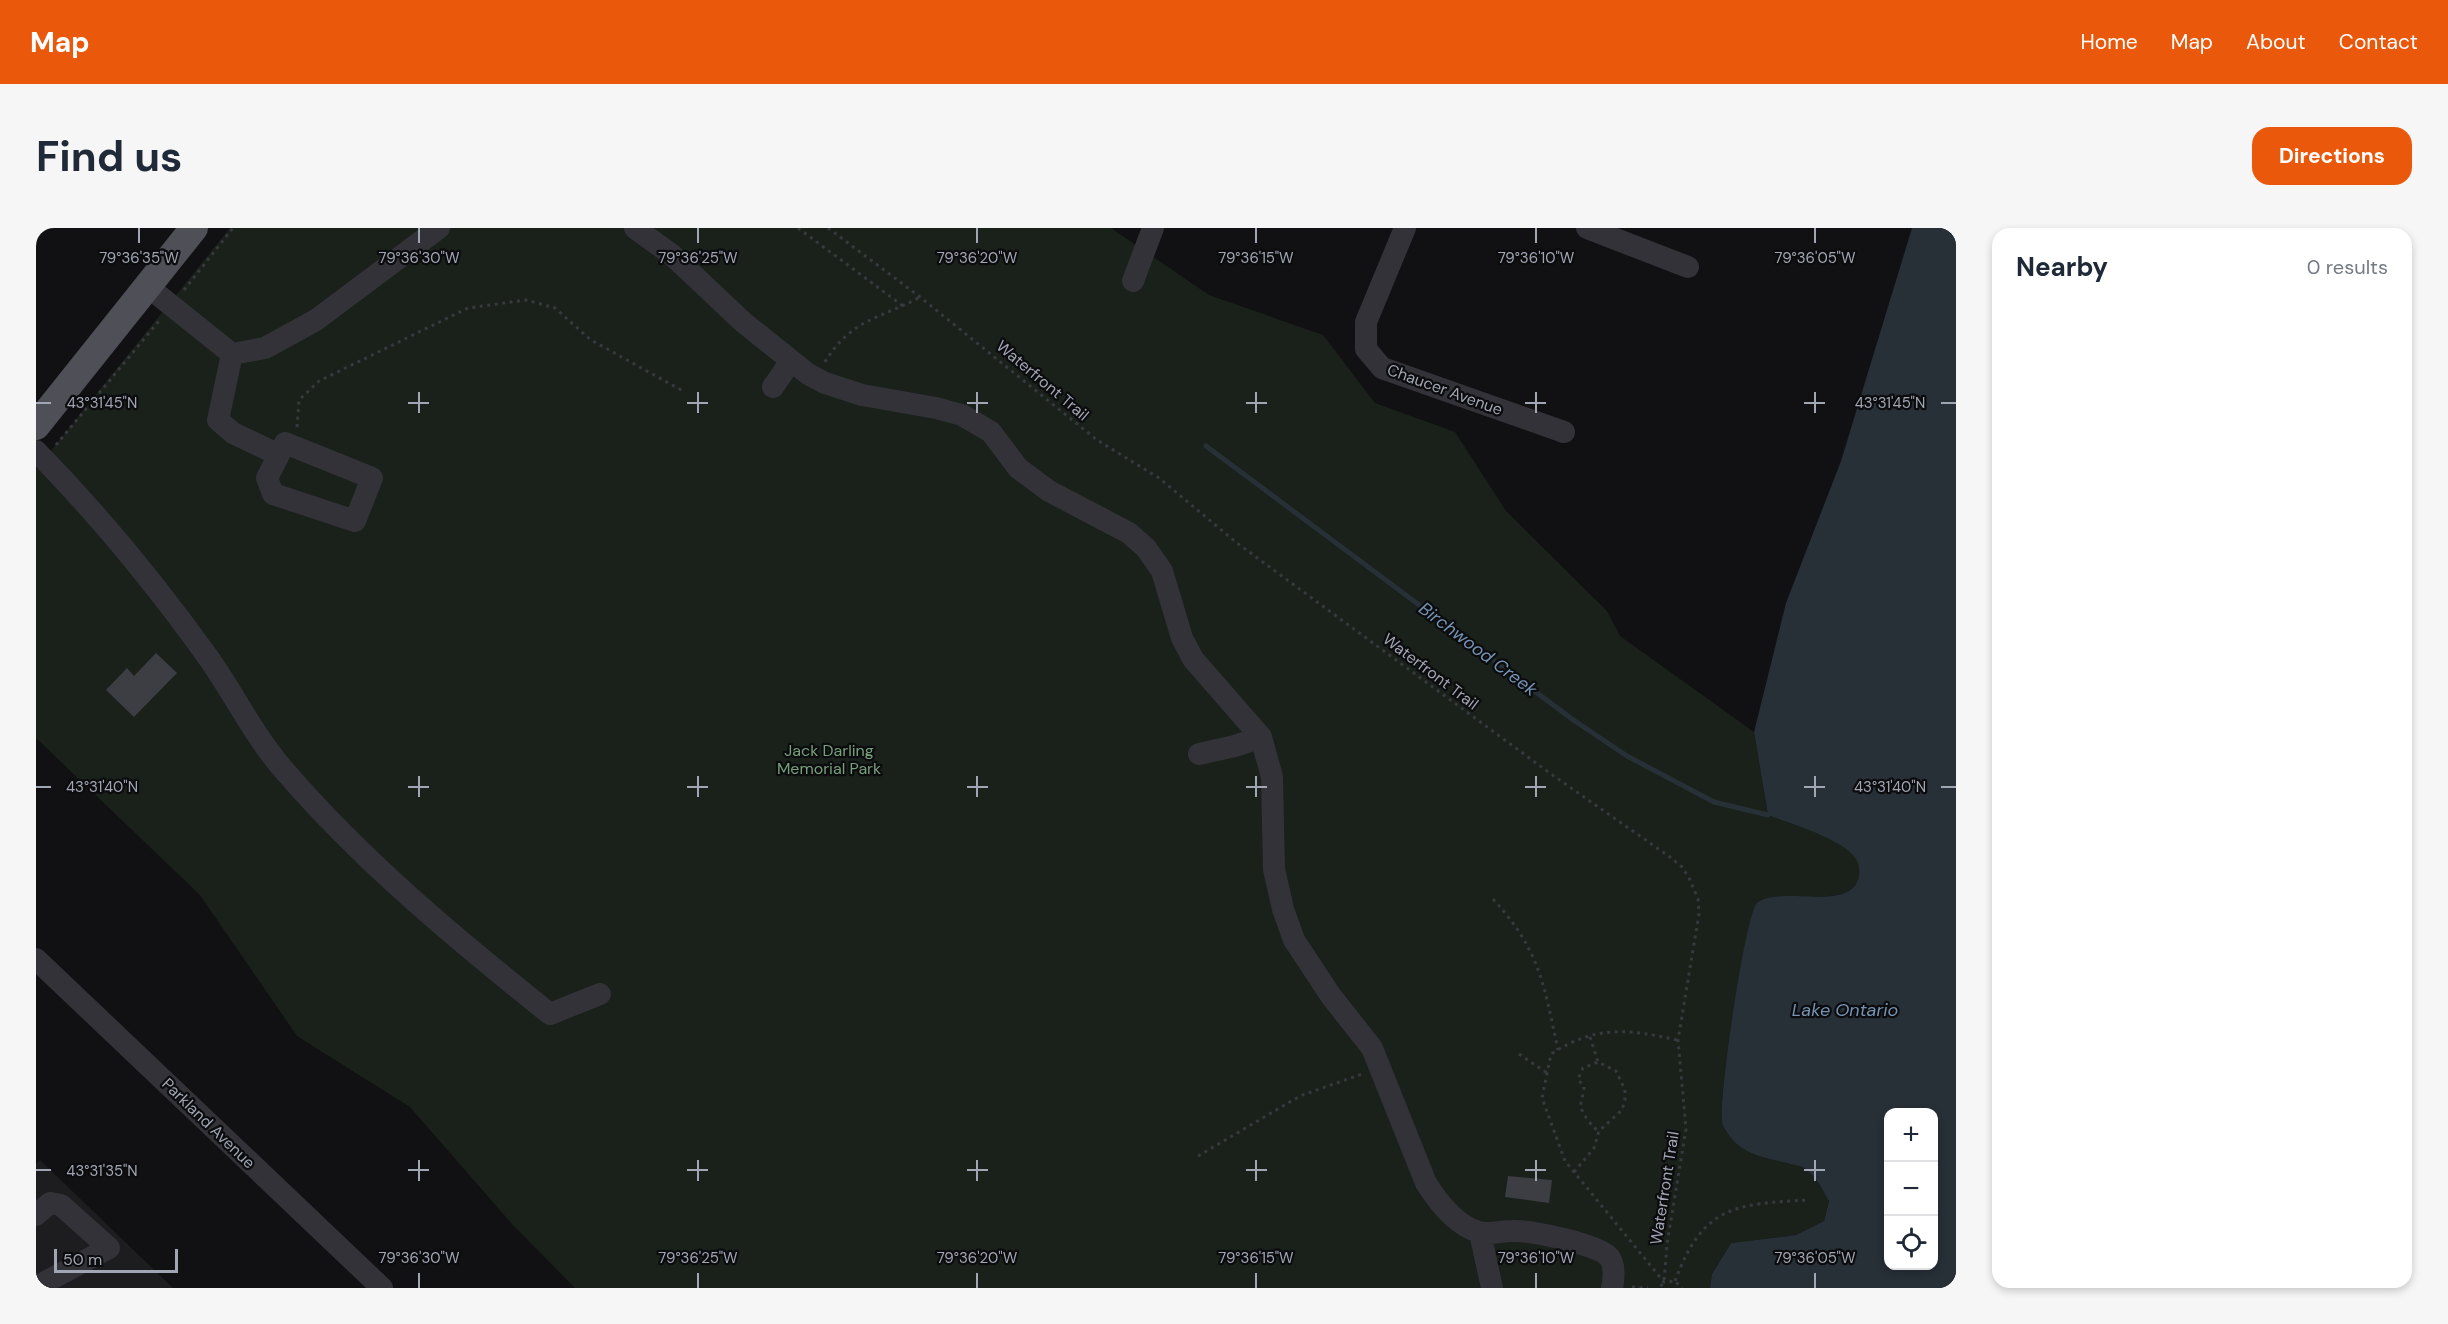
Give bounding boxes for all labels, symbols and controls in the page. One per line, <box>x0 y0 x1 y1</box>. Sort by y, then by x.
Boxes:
text: Map <box>30 24 90 61</box>
text: Home <box>2080 28 2138 56</box>
text: Map <box>2171 28 2213 56</box>
text: About <box>2246 28 2306 56</box>
text: Contact <box>2339 28 2418 56</box>
button: Directions <box>2252 127 2412 185</box>
text: Find us <box>36 129 182 184</box>
text: 79°36'35"W <box>99 248 179 268</box>
text: 79°36'30"W <box>379 248 460 268</box>
text: 79°36'25"W <box>658 248 738 268</box>
text: 79°36'20"W <box>937 248 1018 268</box>
text: 79°36'15"W <box>1218 248 1294 268</box>
text: 79°36'10"W <box>1498 248 1575 268</box>
text: 79°36'05"W <box>1775 248 1856 268</box>
text: Nearby <box>2016 250 2108 284</box>
text: 0 results <box>2307 254 2388 280</box>
street label: Waterfront Trail <box>992 336 1093 425</box>
street label: Chaucer Avenue <box>1384 359 1505 420</box>
text: 43°31'45"N <box>67 393 137 413</box>
text: 43°31'45"N <box>1855 393 1925 413</box>
water label: Birchwood Creek <box>1414 597 1543 702</box>
street label: Waterfront Trail <box>1379 629 1483 714</box>
park label: Jack Darling Memorial Park <box>777 740 881 779</box>
text: 43°31'40"N <box>66 777 138 797</box>
text: 43°31'40"N <box>1854 777 1926 797</box>
water label: Lake Ontario <box>1792 998 1898 1022</box>
street label: Parkland Avenue <box>158 1074 260 1173</box>
map controls <box>1884 1108 1938 1270</box>
button: + <box>1884 1108 1938 1162</box>
street label: Waterfront Trail <box>1645 1130 1684 1246</box>
text: 43°31'35"N <box>66 1161 138 1181</box>
button: − <box>1884 1162 1938 1216</box>
button: locate <box>1884 1216 1938 1270</box>
scale bar <box>54 1246 178 1274</box>
text: 79°36'30"W <box>379 1248 460 1268</box>
text: 79°36'25"W <box>658 1248 738 1268</box>
text: 79°36'20"W <box>937 1248 1018 1268</box>
text: 79°36'15"W <box>1218 1248 1294 1268</box>
text: 79°36'10"W <box>1498 1248 1575 1268</box>
text: 79°36'05"W <box>1775 1248 1856 1268</box>
text: 50 m <box>63 1249 102 1270</box>

